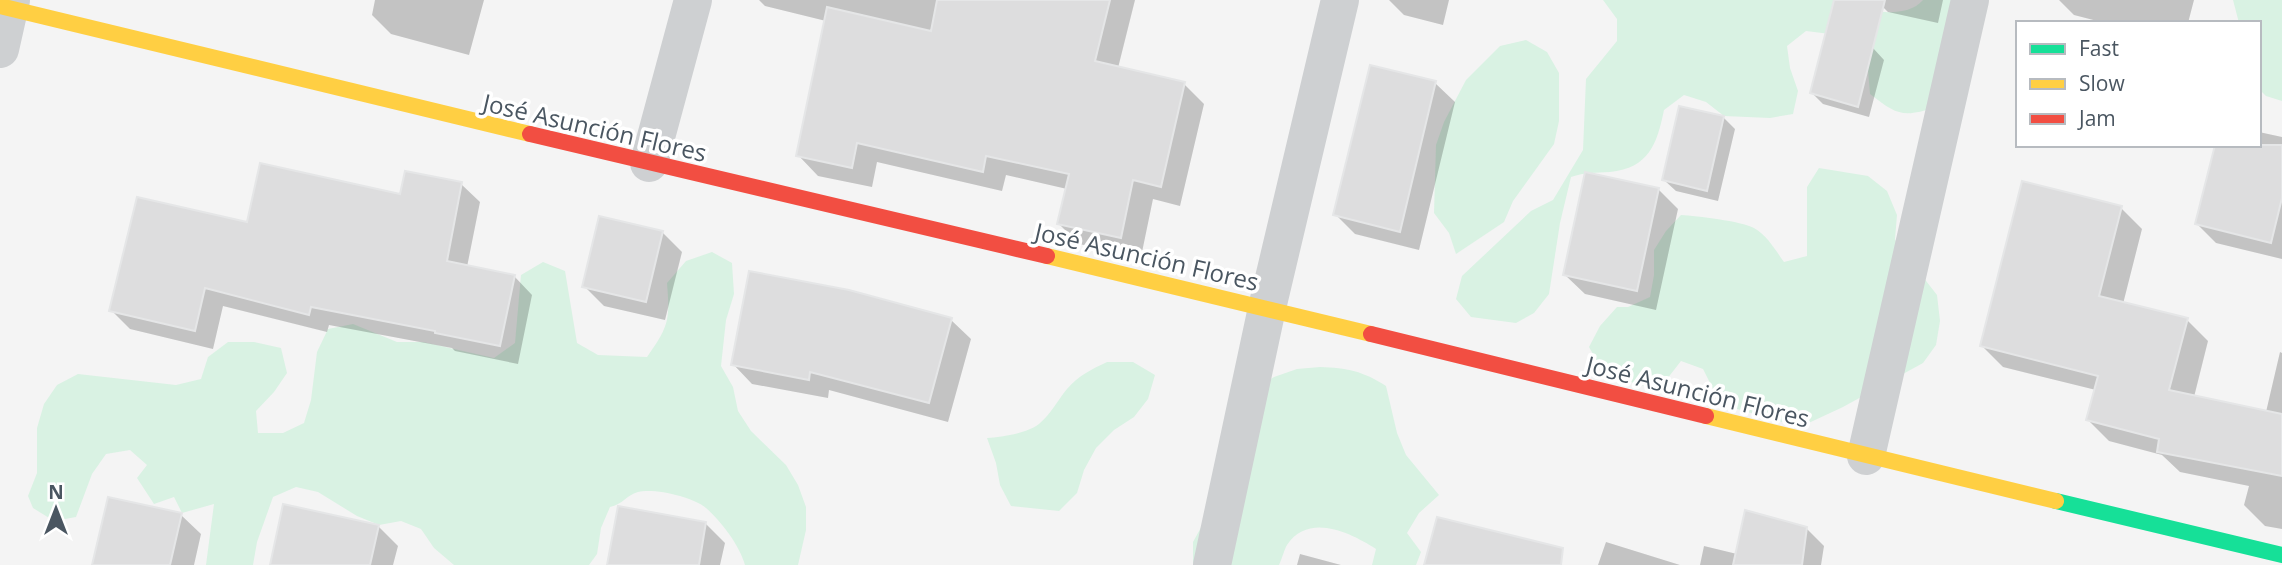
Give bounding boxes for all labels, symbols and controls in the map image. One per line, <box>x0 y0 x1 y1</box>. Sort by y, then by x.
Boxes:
legend <box>2016 21 2261 147</box>
text: Fast <box>2079 34 2119 62</box>
text: Slow <box>2079 69 2125 97</box>
street label: José Asunción Flores <box>478 85 710 169</box>
text: Jam <box>2077 104 2116 132</box>
street label: José Asunción Flores <box>1030 214 1262 298</box>
street label: José Asunción Flores <box>1581 347 1813 435</box>
north arrow <box>21 474 91 544</box>
text: N <box>48 479 64 505</box>

